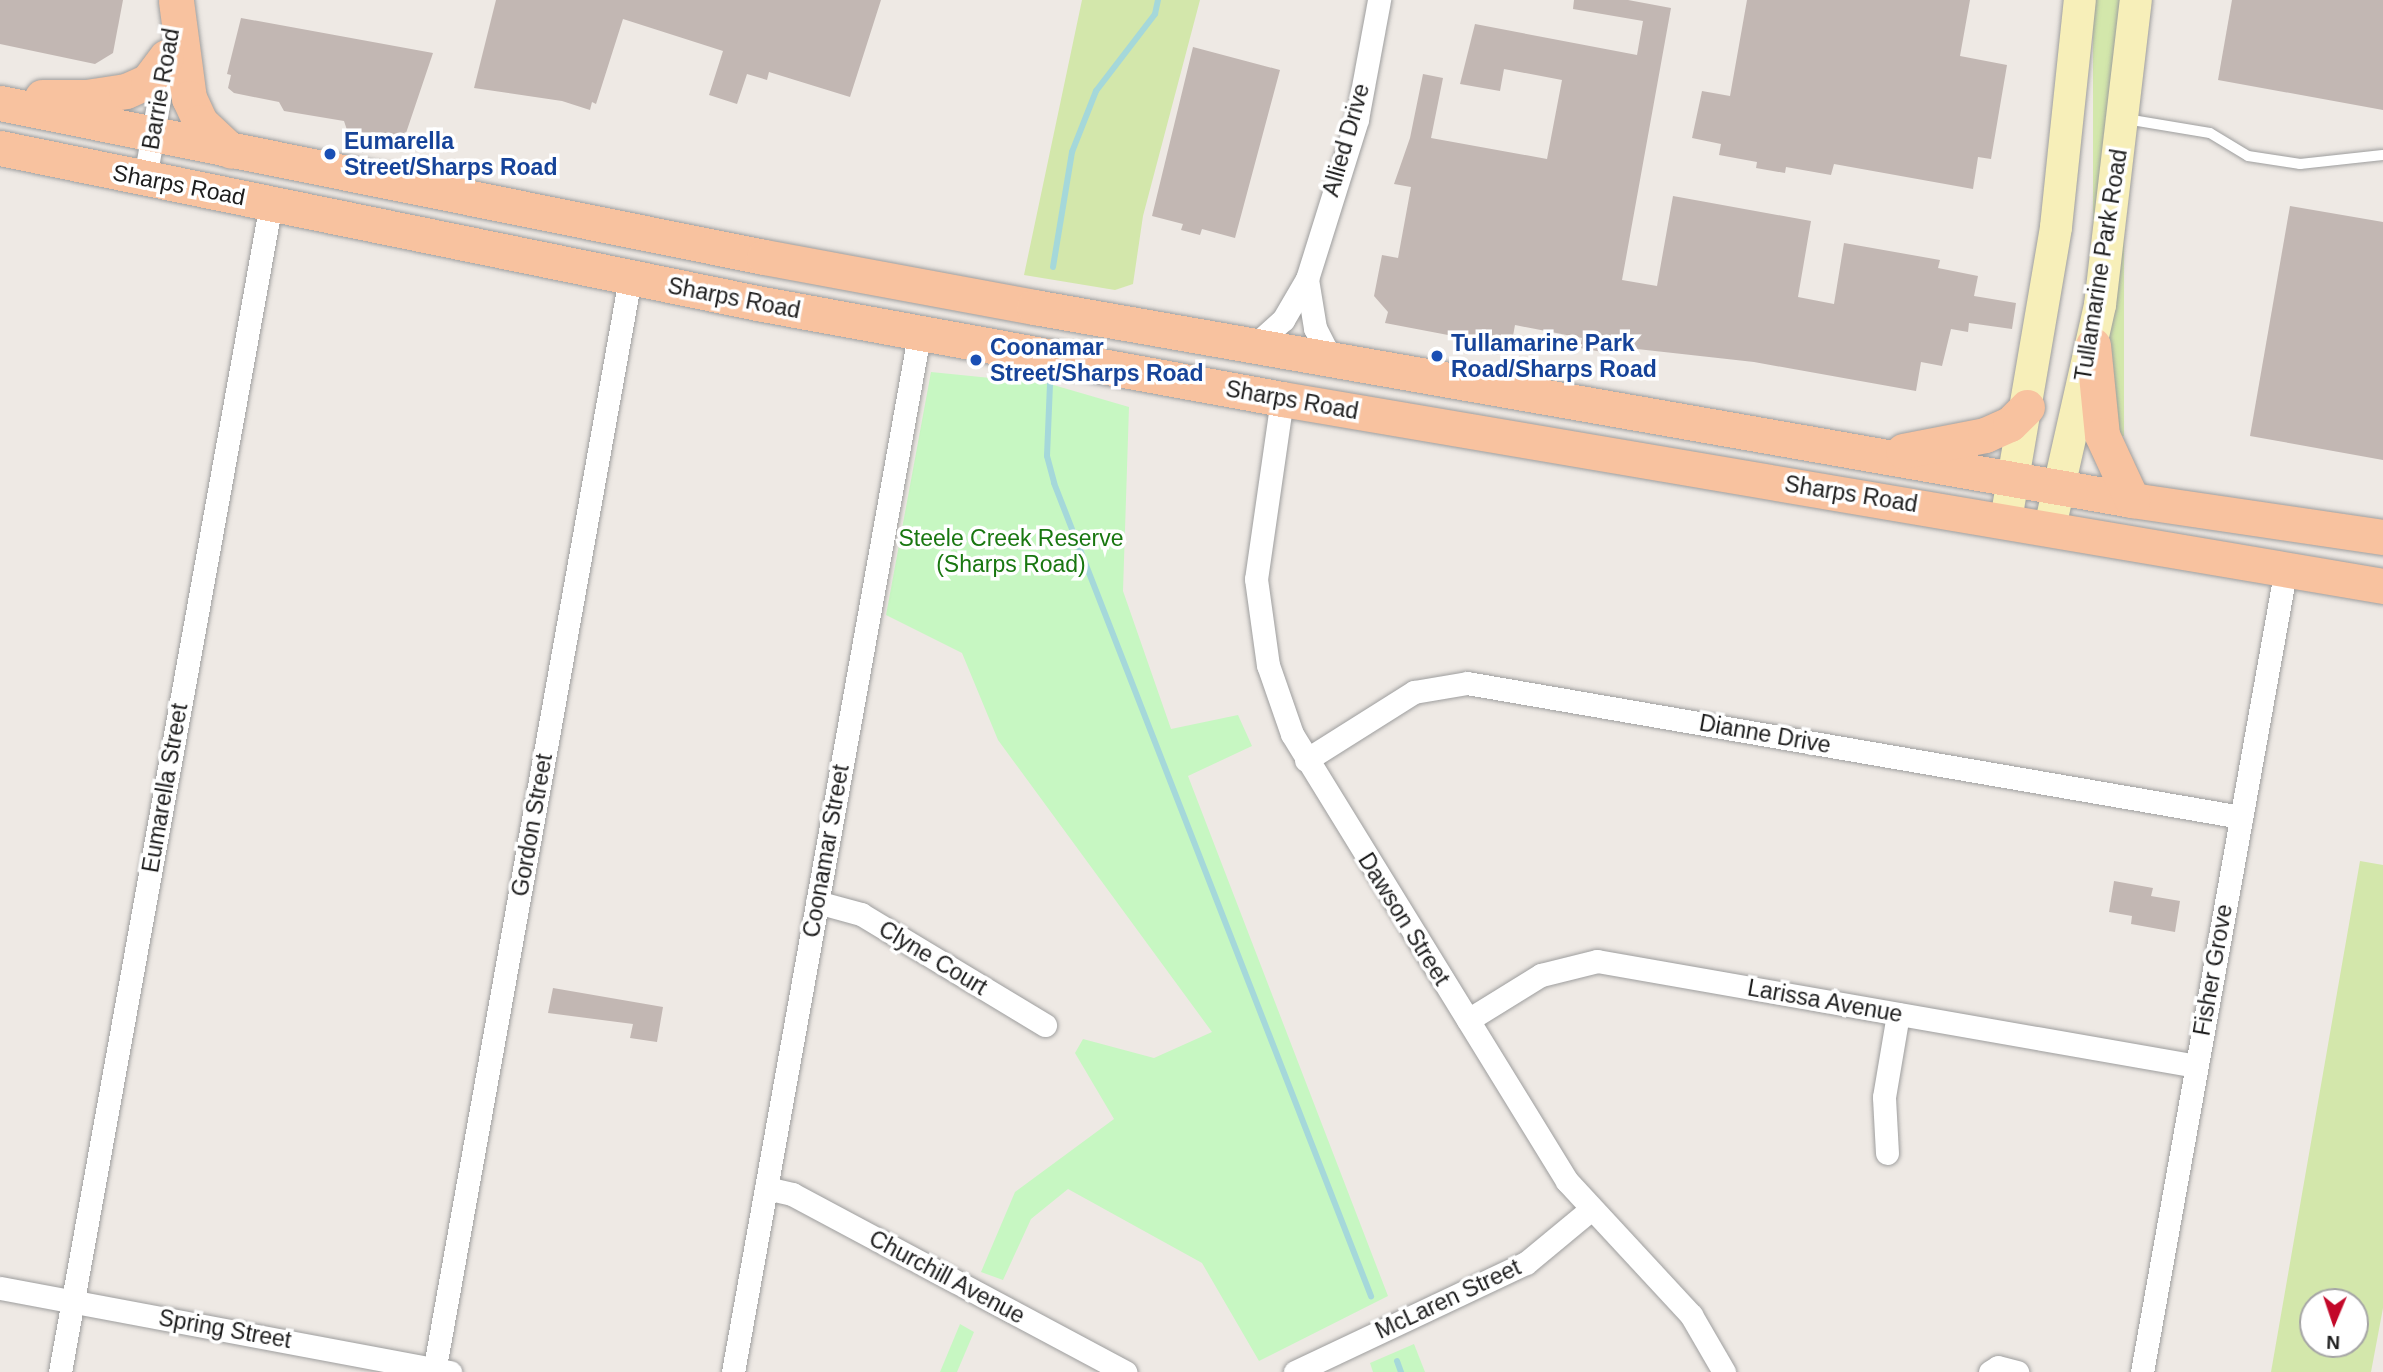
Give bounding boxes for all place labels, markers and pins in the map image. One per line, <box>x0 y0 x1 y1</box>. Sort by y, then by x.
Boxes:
place label: Eumarella Street/Sharps Road <box>344 127 557 181</box>
marker: Eumarella Street/Sharps Road <box>322 146 338 162</box>
place label: Tullamarine Park Road/Sharps Road <box>1451 329 1657 383</box>
place label: Coonamar Street/Sharps Road <box>990 333 1203 387</box>
marker: Tullamarine Park Road/Sharps Road <box>1429 348 1445 364</box>
marker: Coonamar Street/Sharps Road <box>968 352 984 368</box>

